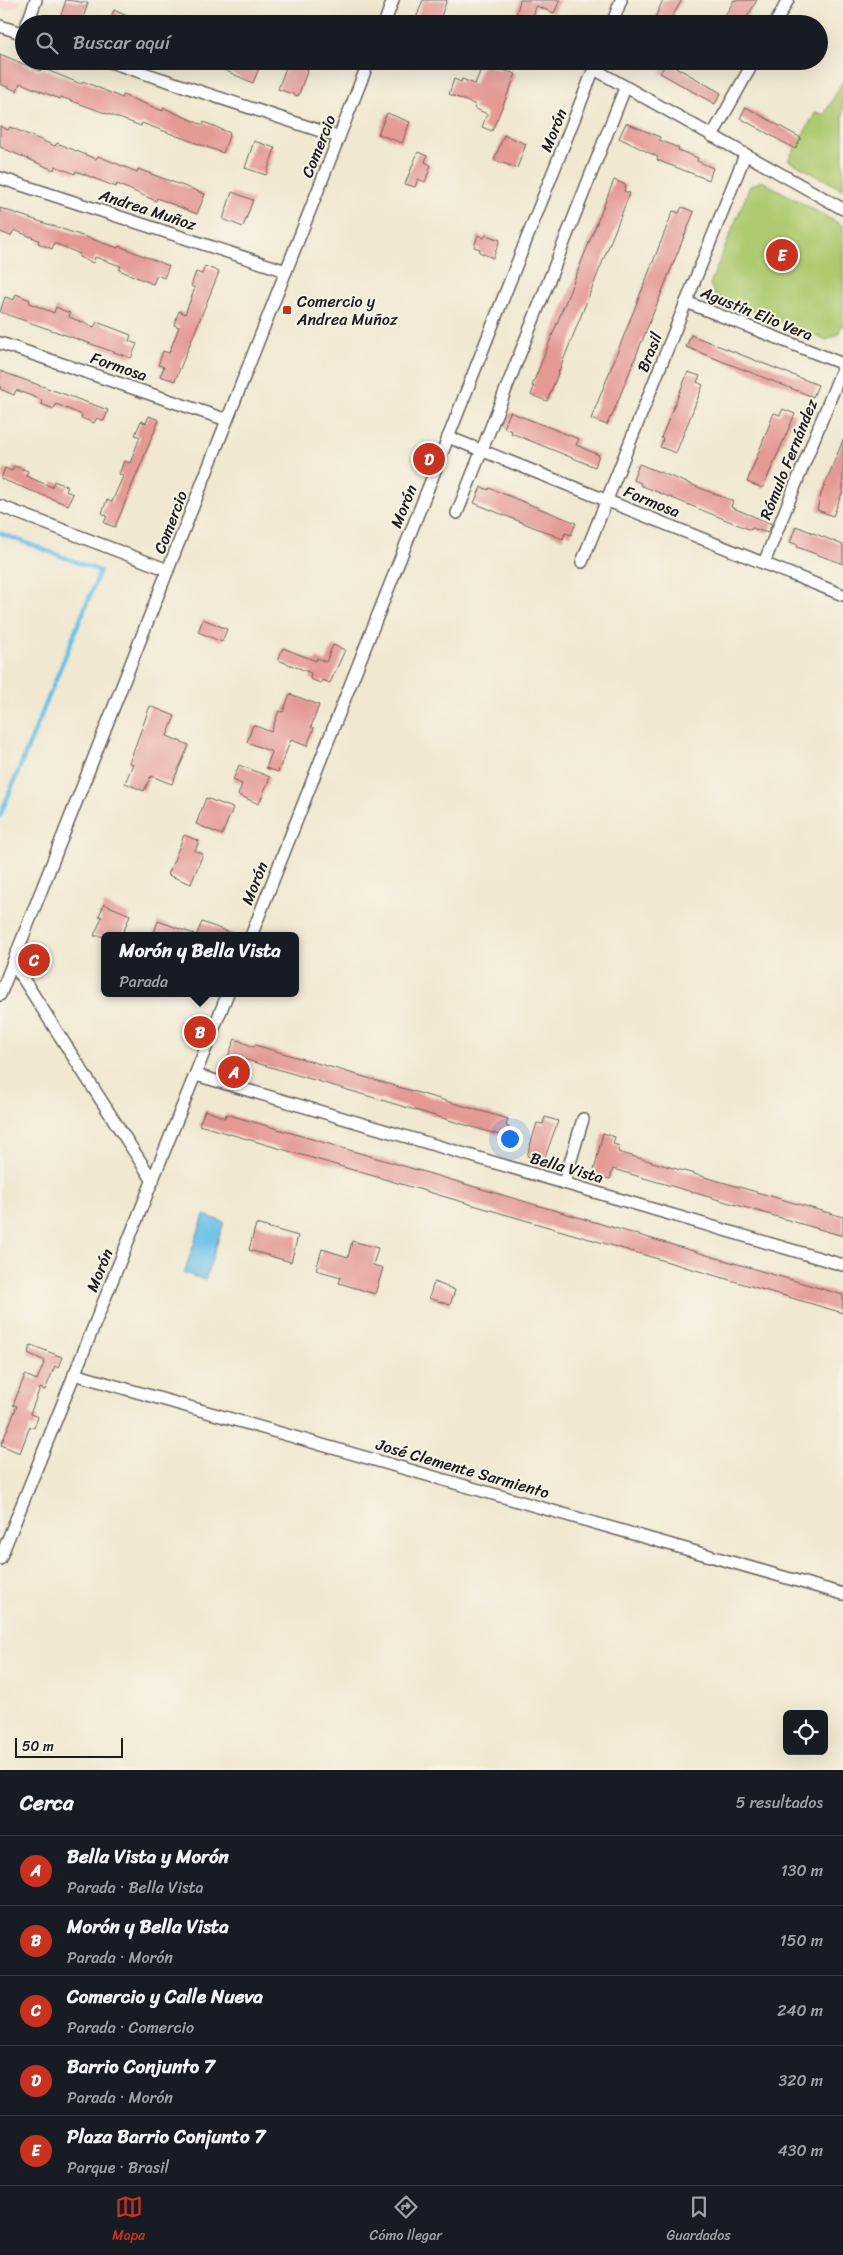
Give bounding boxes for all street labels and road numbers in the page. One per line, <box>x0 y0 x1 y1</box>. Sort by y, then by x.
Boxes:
street label: Morón <box>532 104 575 156</box>
street label: Comercio <box>293 110 344 182</box>
street label: Andrea Muñoz <box>95 180 201 239</box>
street label: Agustín Elio Vera <box>695 277 817 349</box>
street label: Brasil <box>628 327 671 377</box>
street label: Formosa <box>86 343 151 390</box>
street label: Rómulo Fernández <box>751 394 826 524</box>
street label: Formosa <box>619 477 684 526</box>
street label: Morón <box>382 480 425 532</box>
street label: Comercio <box>145 486 196 558</box>
street label: Morón <box>233 857 276 909</box>
street label: Bella Vista <box>527 1143 607 1192</box>
street label: Morón <box>78 1244 121 1296</box>
street label: José Clemente Sarmiento <box>372 1430 553 1507</box>

